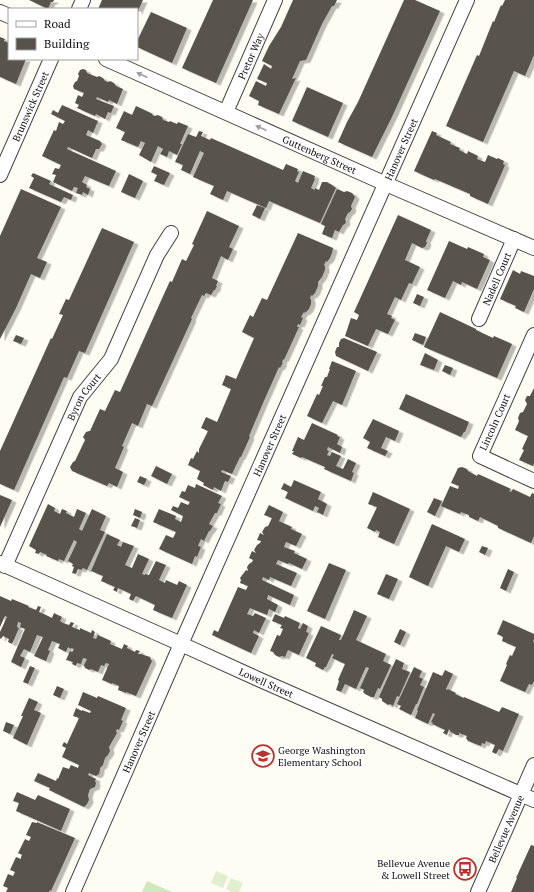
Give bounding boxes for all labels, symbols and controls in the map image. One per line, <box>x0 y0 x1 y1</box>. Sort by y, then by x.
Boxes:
legend <box>8 8 138 60</box>
text: Road <box>44 16 71 31</box>
street label: Pretor Way <box>235 30 267 81</box>
text: Building <box>44 36 90 51</box>
street label: Brunswick Street <box>9 69 51 143</box>
one-way arrow <box>137 72 148 78</box>
street label: Hanover Street <box>381 116 420 182</box>
one-way arrow <box>255 124 267 131</box>
street label: Guttenberg Street <box>281 132 359 177</box>
street label: Nadell Court <box>479 250 514 307</box>
street label: Byron Court <box>64 370 104 422</box>
street label: Lincoln Court <box>477 391 513 452</box>
street label: Hanover Street <box>250 412 289 478</box>
street label: Lowell Street <box>237 665 296 700</box>
street label: Hanover Street <box>119 708 158 775</box>
school or university icon: George Washington Elementary School <box>250 743 276 769</box>
place label: George Washington Elementary School <box>278 744 365 769</box>
street label: Bellevue Avenue <box>485 793 527 865</box>
bus stop icon: Bellevue Avenue & Lowell Street <box>452 856 478 882</box>
place label: Bellevue Avenue & Lowell Street <box>377 857 450 882</box>

